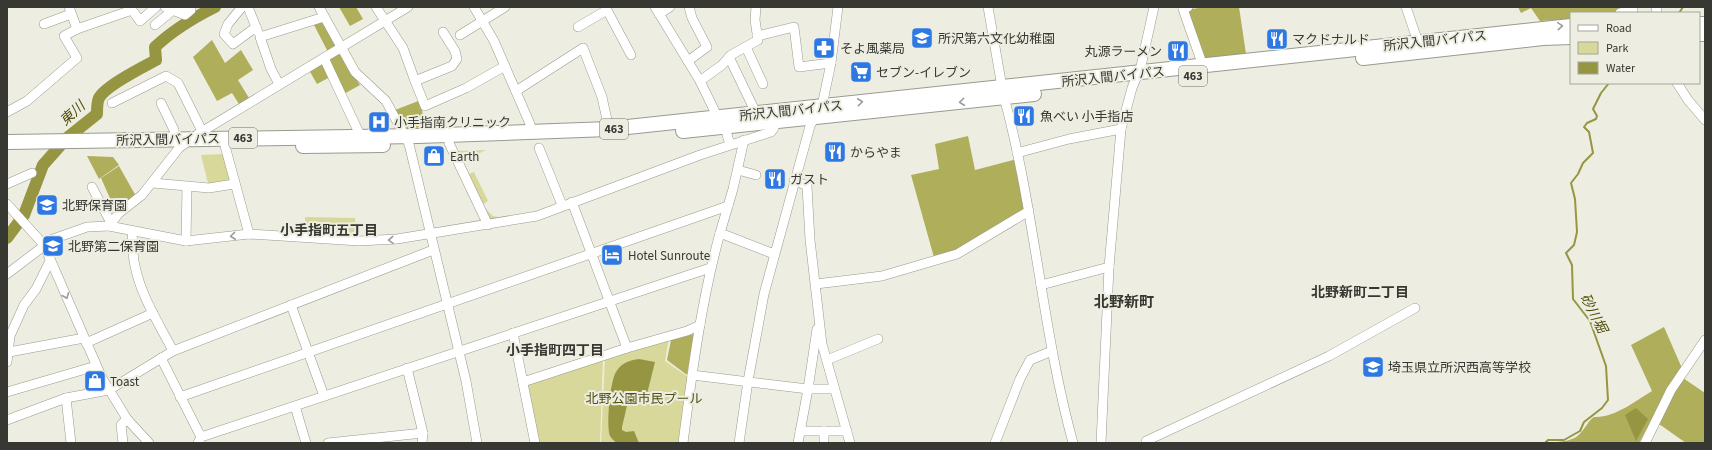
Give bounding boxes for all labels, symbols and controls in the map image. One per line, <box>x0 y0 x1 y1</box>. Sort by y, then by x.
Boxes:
legend <box>1570 12 1700 84</box>
text: Road <box>1606 20 1632 37</box>
one-way arrow <box>1557 22 1563 31</box>
school or university icon: 所沢第六文化幼稚園 <box>909 25 935 51</box>
restaurant icon: マクドナルド <box>1264 26 1290 52</box>
street label: 所沢入間バイパス <box>1383 27 1488 55</box>
place label: 所沢第六文化幼稚園 <box>938 30 1055 48</box>
place label: マクドナルド <box>1292 31 1370 49</box>
pharmacy icon: そよ風薬局 <box>811 35 837 61</box>
restaurant icon: 丸源ラーメン <box>1165 38 1191 64</box>
place label: そよ風薬局 <box>840 40 905 58</box>
text: Park <box>1606 40 1628 57</box>
place label: 丸源ラーメン <box>1085 43 1162 61</box>
supermarket icon: セブン-イレブン <box>848 59 874 85</box>
text: Water <box>1606 60 1636 77</box>
street label: 所沢入間バイパス <box>1061 63 1166 91</box>
place label: セブン-イレブン <box>876 64 971 82</box>
road number: 463 <box>1179 66 1207 86</box>
water label: 東川 <box>56 96 91 131</box>
street label: 所沢入間バイパス <box>739 97 844 125</box>
one-way arrow <box>958 97 965 106</box>
one-way arrow <box>857 98 863 107</box>
restaurant icon: 魚べい 小手指店 <box>1011 103 1037 129</box>
place label: 魚べい 小手指店 <box>1040 108 1134 126</box>
hospital icon: 小手指南クリニック <box>366 109 392 135</box>
place label: 小手指南クリニック <box>394 114 511 132</box>
road number: 463 <box>600 119 628 139</box>
road number: 463 <box>229 128 257 148</box>
street label: 所沢入間バイパス <box>116 130 220 150</box>
restaurant icon: からやま <box>822 139 848 165</box>
shop icon: Earth <box>421 143 447 169</box>
place label: からやま <box>850 144 902 162</box>
place label: Earth <box>450 148 479 166</box>
restaurant icon: ガスト <box>762 166 788 192</box>
place label: ガスト <box>790 171 829 189</box>
school or university icon: 北野保育園 <box>34 192 60 218</box>
place label: 北野保育園 <box>62 197 127 215</box>
district label: 小手指町五丁目 <box>280 221 378 241</box>
one-way arrow <box>230 231 236 240</box>
school or university icon: 北野第二保育園 <box>40 233 66 259</box>
one-way arrow <box>388 235 394 244</box>
place label: 北野第二保育園 <box>68 238 159 256</box>
hotel icon: Hotel Sunroute <box>599 242 625 268</box>
place label: Hotel Sunroute <box>628 247 710 265</box>
district label: 北野新町二丁目 <box>1311 283 1409 303</box>
water label: 砂川堀 <box>1575 290 1612 338</box>
one-way arrow <box>62 292 70 299</box>
district label: 北野新町 <box>1094 292 1154 313</box>
district label: 小手指町四丁目 <box>506 341 604 361</box>
school or university icon: 埼玉県立所沢西高等学校 <box>1360 354 1386 380</box>
place label: 埼玉県立所沢西高等学校 <box>1388 359 1531 377</box>
shop icon: Toast <box>82 368 108 394</box>
place label: Toast <box>110 373 140 391</box>
park label: 北野公園市民プール <box>585 390 703 408</box>

